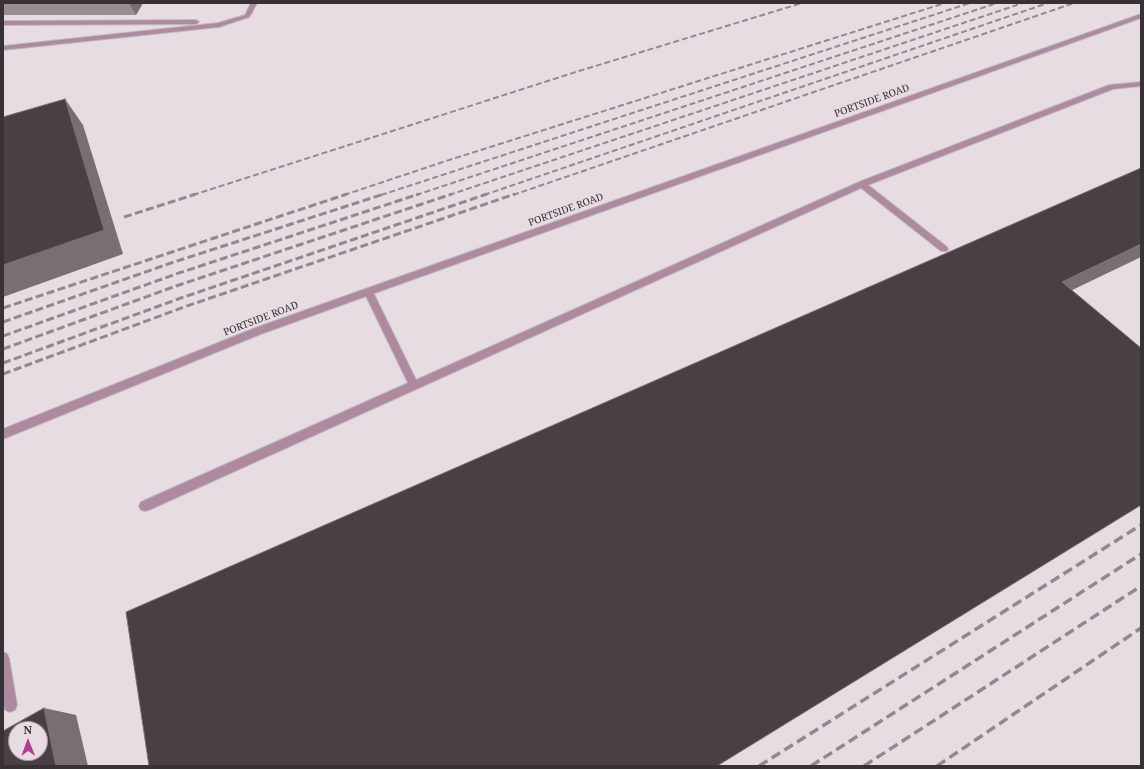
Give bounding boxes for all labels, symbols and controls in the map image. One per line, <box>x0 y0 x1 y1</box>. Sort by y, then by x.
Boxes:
street label: PORTSIDE ROAD <box>833 82 911 120</box>
street label: PORTSIDE ROAD <box>527 191 605 229</box>
street label: PORTSIDE ROAD <box>222 299 300 339</box>
north arrow <box>8 721 48 761</box>
text: N <box>23 722 32 737</box>

